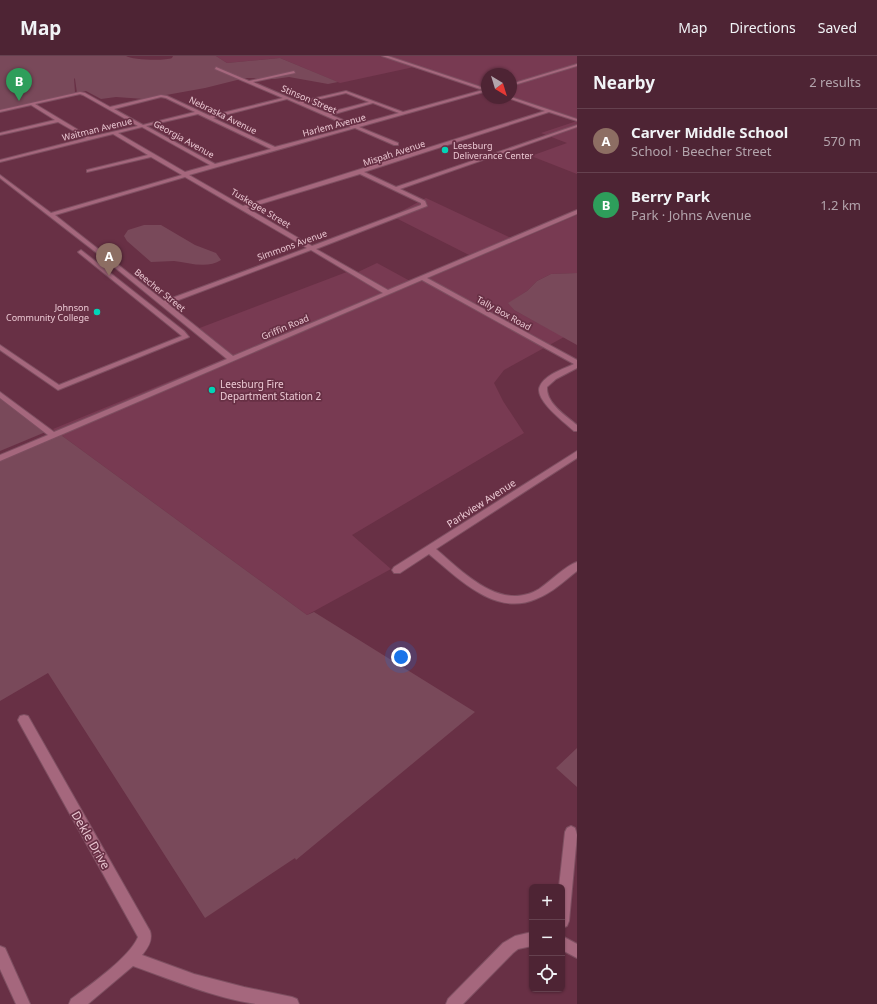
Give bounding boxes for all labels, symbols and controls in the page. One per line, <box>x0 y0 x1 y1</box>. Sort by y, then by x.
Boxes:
text: Map <box>20 15 61 41</box>
text: Map <box>678 18 707 37</box>
text: Directions <box>729 18 796 37</box>
text: Saved <box>818 18 857 37</box>
pin: B <box>6 68 32 101</box>
north arrow <box>481 68 517 104</box>
text: Nearby <box>593 71 655 94</box>
text: 2 results <box>809 73 861 91</box>
street label: Stinson Street <box>279 82 339 117</box>
street label: Nebraska Avenue <box>187 93 259 137</box>
street label: Harlem Avenue <box>301 110 367 140</box>
street label: Waitman Avenue <box>61 114 133 144</box>
street label: Georgia Avenue <box>151 117 217 161</box>
text: Carver Middle School <box>631 122 788 142</box>
text: A <box>602 132 611 150</box>
text: 570 m <box>823 132 861 150</box>
street label: Mispah Avenue <box>361 137 427 169</box>
place label: Leesburg Deliverance Center <box>453 139 533 162</box>
text: School · Beecher Street <box>631 142 772 160</box>
marker: Leesburg Deliverance Center <box>440 145 450 155</box>
street label: Tuskegee Street <box>229 185 294 231</box>
text: Berry Park <box>631 186 710 206</box>
text: B <box>602 196 610 214</box>
text: 1.2 km <box>820 196 861 214</box>
text: Park · Johns Avenue <box>631 206 751 224</box>
street label: Simmons Avenue <box>255 226 329 264</box>
pin: A <box>96 243 122 276</box>
street label: Beecher Street <box>132 265 189 315</box>
street label: Tally Box Road <box>474 293 534 333</box>
place label: Johnson Community College <box>6 301 89 324</box>
marker: Johnson Community College <box>92 307 102 317</box>
street label: Griffin Road <box>259 311 311 343</box>
place label: Leesburg Fire Department Station 2 <box>220 377 322 403</box>
marker: Leesburg Fire Department Station 2 <box>207 385 217 395</box>
street label: Parkview Avenue <box>444 475 519 531</box>
your location <box>391 647 411 667</box>
street label: Dekle Drive <box>67 808 115 872</box>
map controls <box>529 884 565 992</box>
button: + <box>529 884 565 920</box>
button: − <box>529 920 565 956</box>
button: locate <box>529 956 565 992</box>

